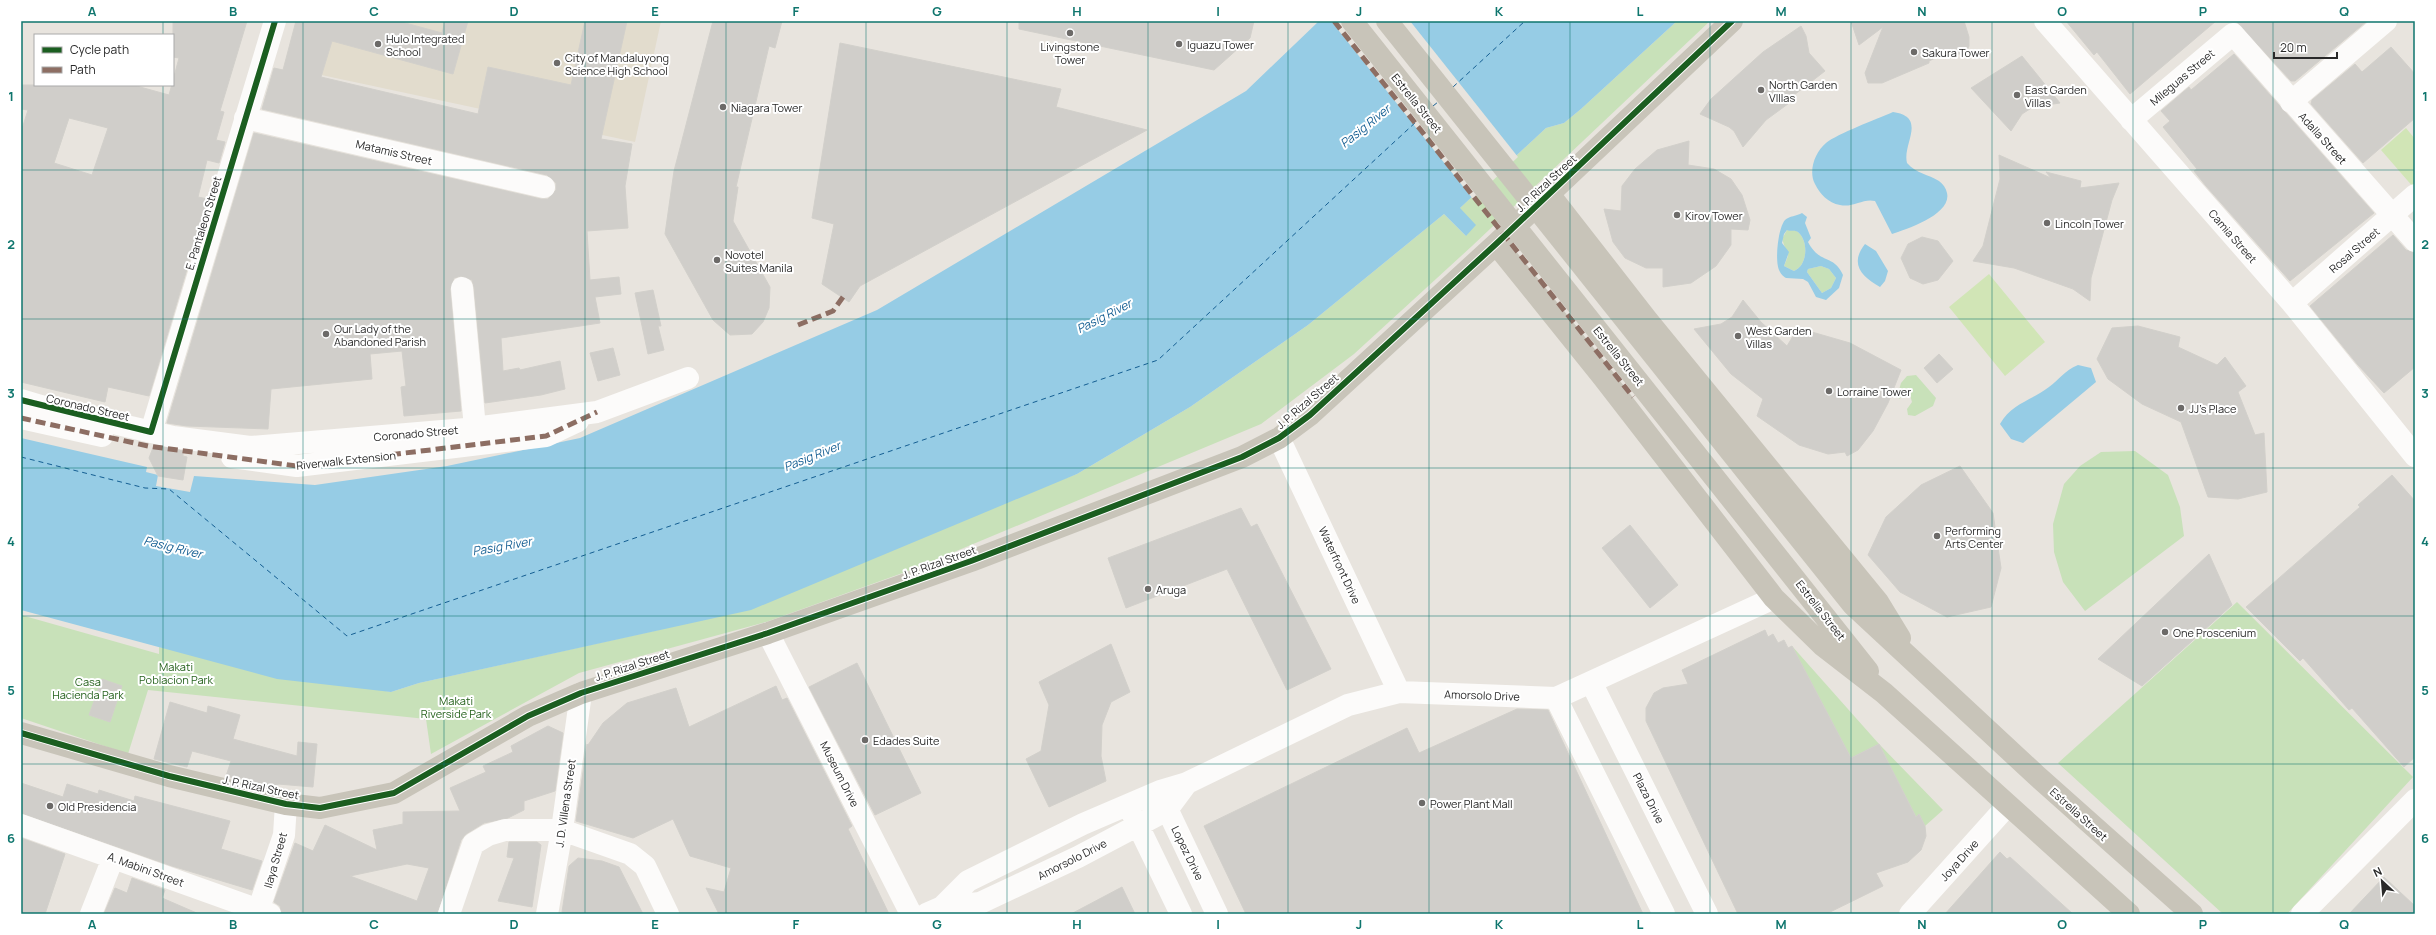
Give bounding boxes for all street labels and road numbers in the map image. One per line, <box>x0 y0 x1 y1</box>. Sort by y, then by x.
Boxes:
street label: Mileguas Street <box>2146 45 2218 109</box>
street label: Estrella Street <box>1388 70 1446 136</box>
street label: Adalla Street <box>2296 109 2350 167</box>
street label: Matamis Street <box>354 136 434 168</box>
street label: J. P. Rizal Street <box>1513 151 1579 215</box>
street label: E. Pantaleon Street <box>182 174 224 272</box>
street label: Camia Street <box>2206 206 2260 266</box>
street label: Rosal Street <box>2326 224 2382 276</box>
street label: Estrella Street <box>1590 323 1648 389</box>
street label: J. P. Rizal Street <box>1273 370 1341 432</box>
street label: Coronado Street <box>45 390 131 424</box>
street label: Coronado Street <box>373 422 459 444</box>
street label: Riverwalk Extension <box>295 447 397 473</box>
street label: Waterfront Drive <box>1316 524 1365 607</box>
street label: J. P. Rizal Street <box>900 542 978 582</box>
street label: Estrella Street <box>1793 577 1849 643</box>
street label: J. P. Rizal Street <box>593 646 671 684</box>
street label: Amorsolo Drive <box>1444 686 1521 704</box>
street label: Museum Drive <box>817 739 863 810</box>
street label: J. D. Villena Street <box>551 758 579 848</box>
street label: Plaza Drive <box>1630 770 1668 826</box>
street label: J. P. Rizal Street <box>221 772 301 802</box>
street label: Estrella Street <box>2047 784 2111 844</box>
street label: Lopez Drive <box>1168 823 1208 883</box>
street label: Ilaya Street <box>260 830 290 890</box>
street label: Amorsolo Drive <box>1035 835 1110 883</box>
street label: Joya Drive <box>1936 836 1982 884</box>
street label: A. Mabini Street <box>106 848 186 890</box>

